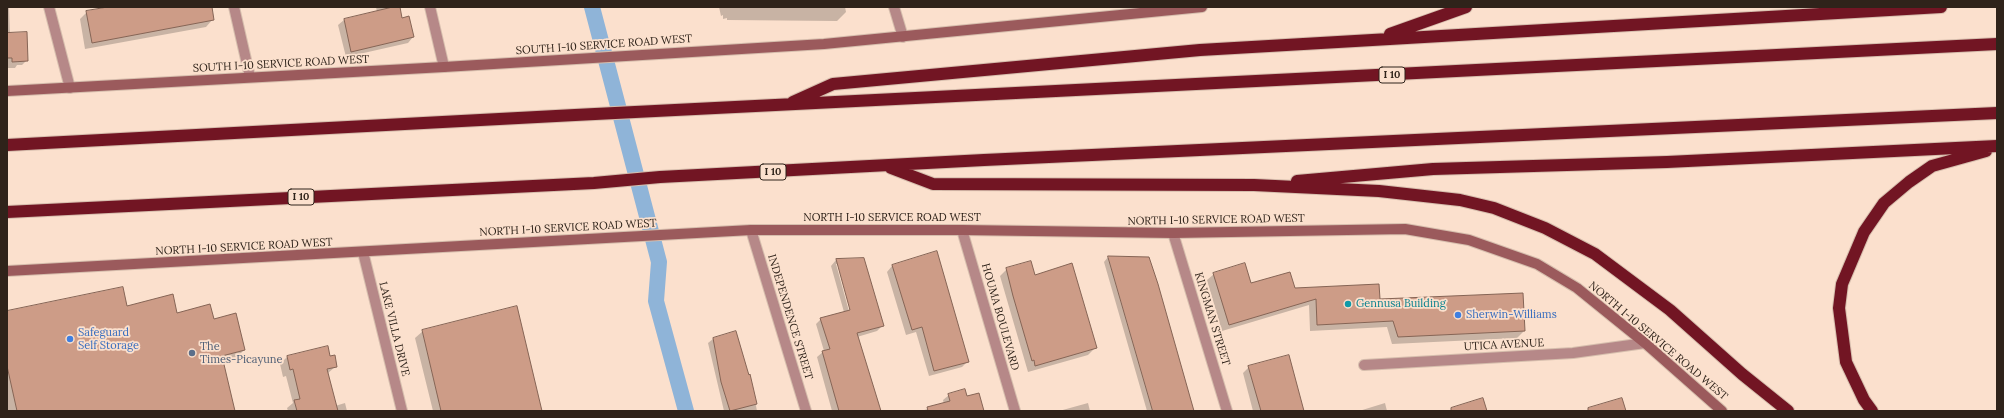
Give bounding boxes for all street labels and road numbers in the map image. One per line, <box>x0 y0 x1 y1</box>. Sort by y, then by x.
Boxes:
street label: SOUTH I-10 SERVICE ROAD WEST <box>515 32 693 58</box>
street label: SOUTH I-10 SERVICE ROAD WEST <box>192 53 370 75</box>
road number: I 10 <box>1379 67 1405 83</box>
road number: I 10 <box>760 164 786 180</box>
road number: I 10 <box>288 189 314 205</box>
street label: NORTH I-10 SERVICE ROAD WEST <box>803 211 981 225</box>
street label: NORTH I-10 SERVICE ROAD WEST <box>1127 212 1305 228</box>
street label: NORTH I-10 SERVICE ROAD WEST <box>479 217 657 239</box>
street label: NORTH I-10 SERVICE ROAD WEST <box>155 236 333 258</box>
street label: INDEPENDENCE STREET <box>765 253 815 381</box>
street label: HOUMA BOULEVARD <box>978 262 1022 372</box>
street label: KINGMAN STREET <box>1191 271 1233 367</box>
street label: NORTH I-10 SERVICE ROAD WEST <box>1586 279 1730 403</box>
street label: LAKE VILLA DRIVE <box>376 280 412 378</box>
street label: UTICA AVENUE <box>1464 336 1544 354</box>

